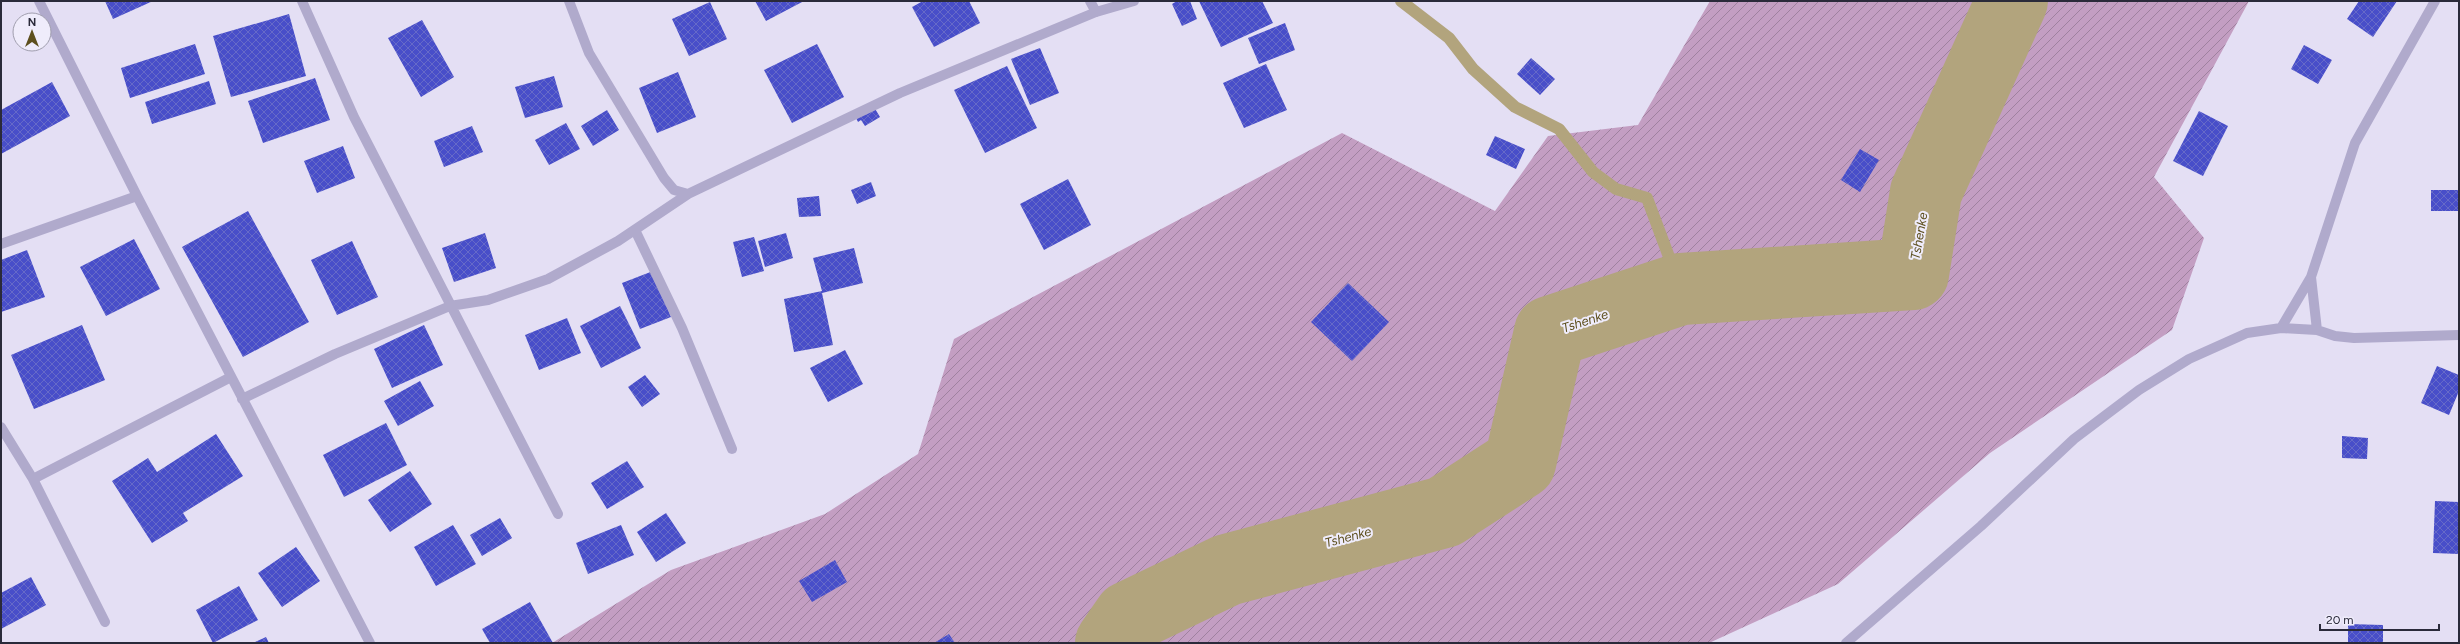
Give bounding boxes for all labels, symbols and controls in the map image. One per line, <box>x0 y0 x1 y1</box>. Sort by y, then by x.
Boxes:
north arrow <box>12 12 52 52</box>
text: N <box>28 16 36 29</box>
water label: Tshenke <box>1907 211 1931 261</box>
water label: Tshenke <box>1560 307 1610 335</box>
water label: Tshenke <box>1323 524 1373 550</box>
scale bar <box>2320 606 2439 632</box>
text: 20 m <box>2326 613 2354 627</box>

